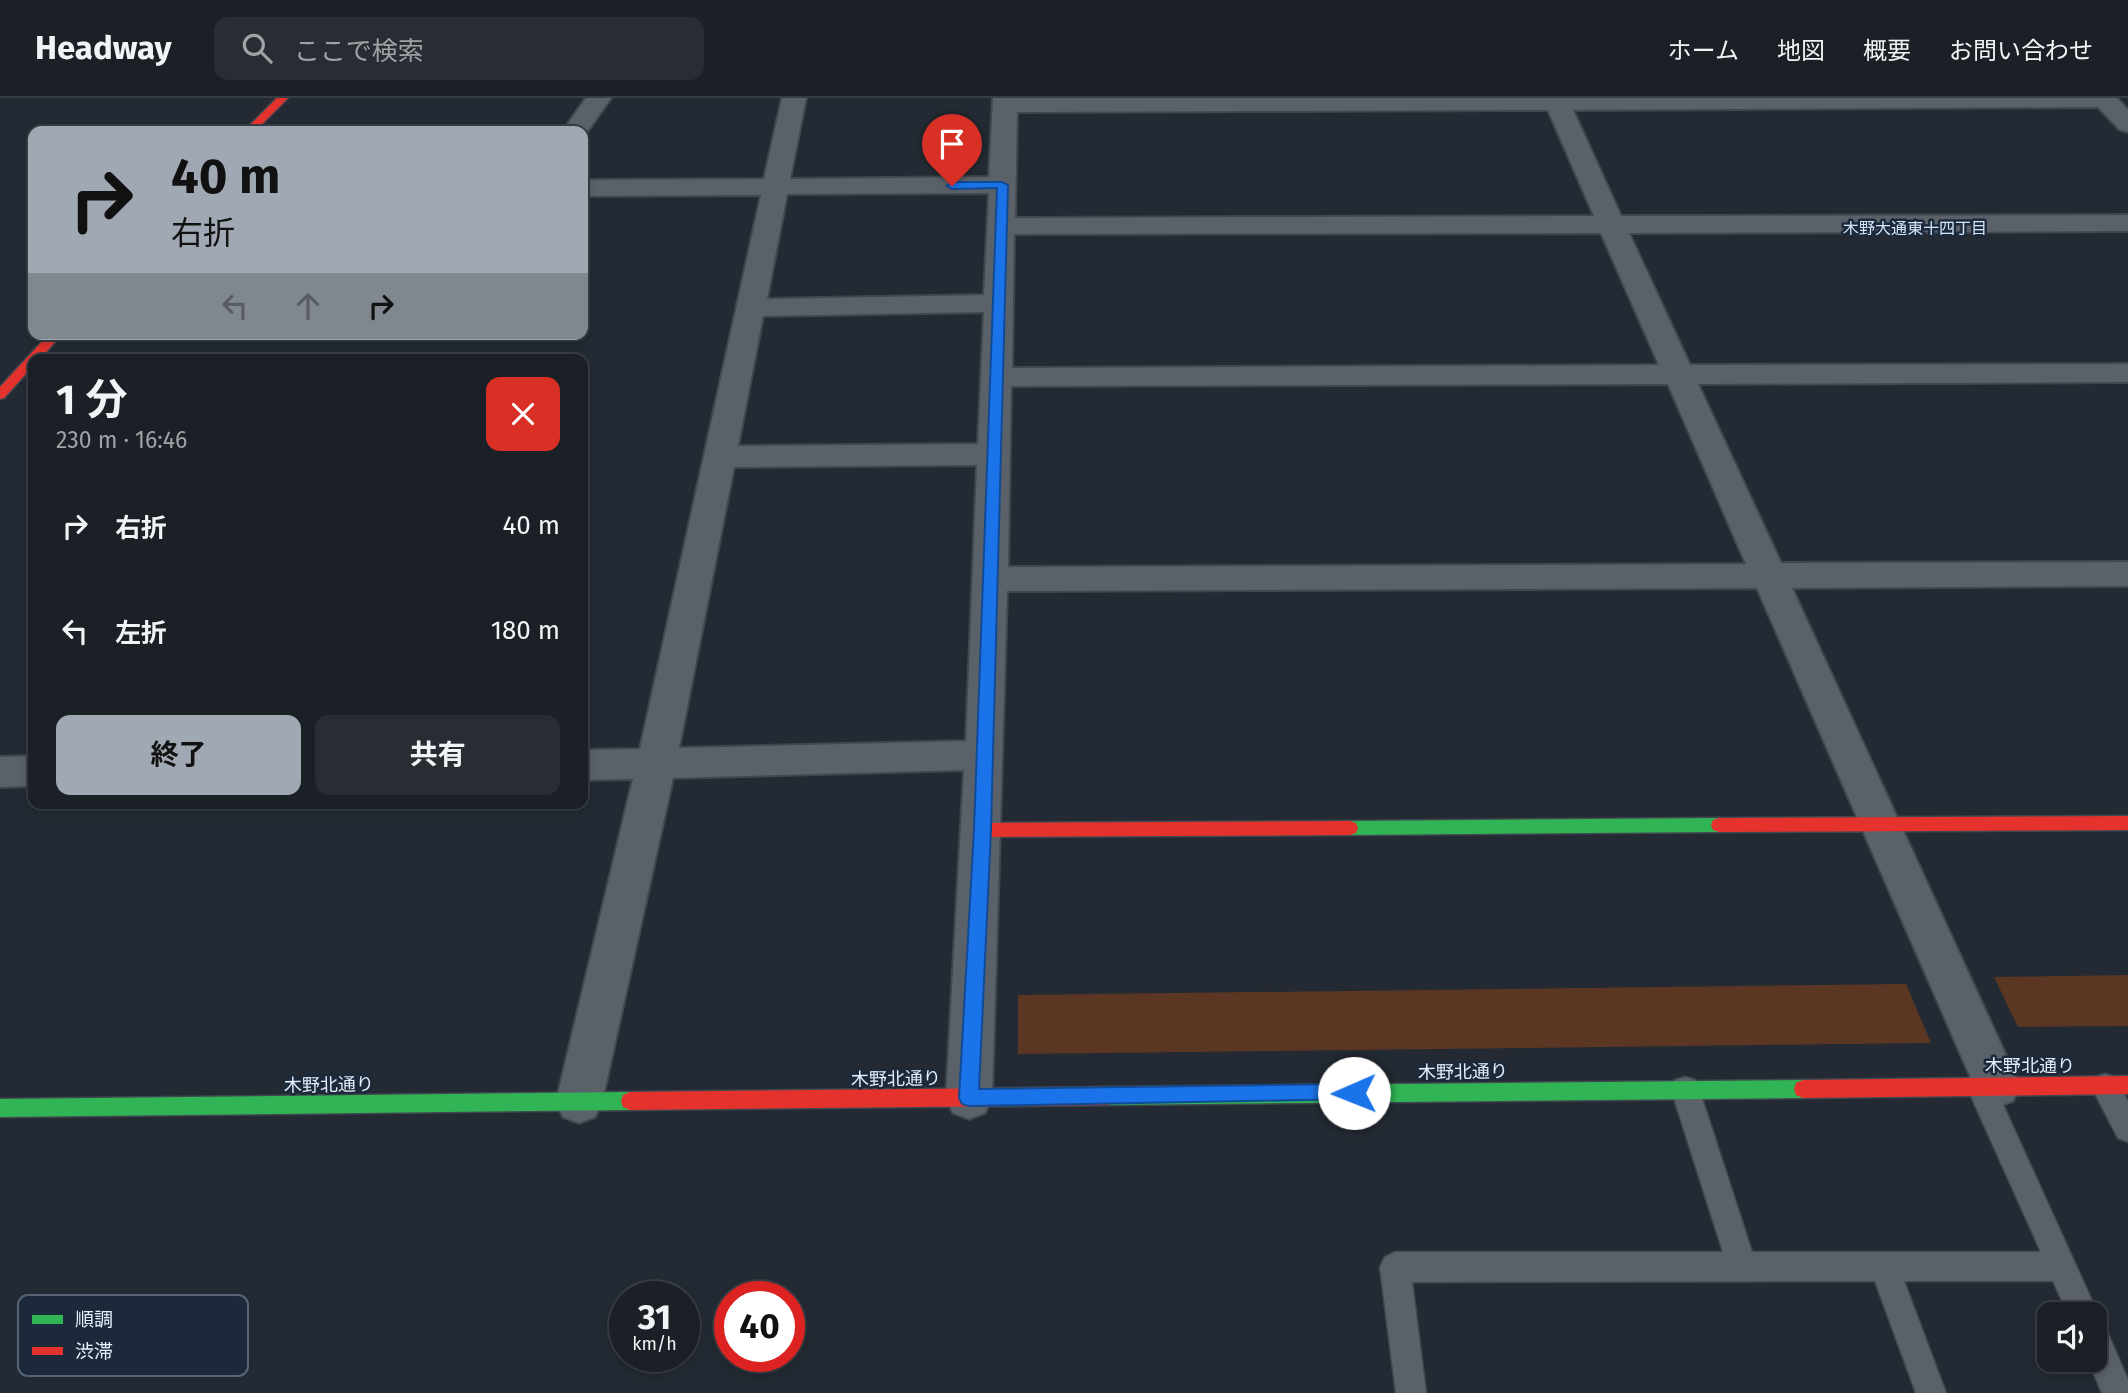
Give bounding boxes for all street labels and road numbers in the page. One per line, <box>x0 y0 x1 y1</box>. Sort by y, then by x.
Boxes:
street label: 木野北通り <box>1985 1055 2075 1077</box>
street label: 木野北通り <box>1418 1060 1508 1084</box>
street label: 木野北通り <box>851 1067 941 1091</box>
street label: 木野北通り <box>284 1073 374 1097</box>

